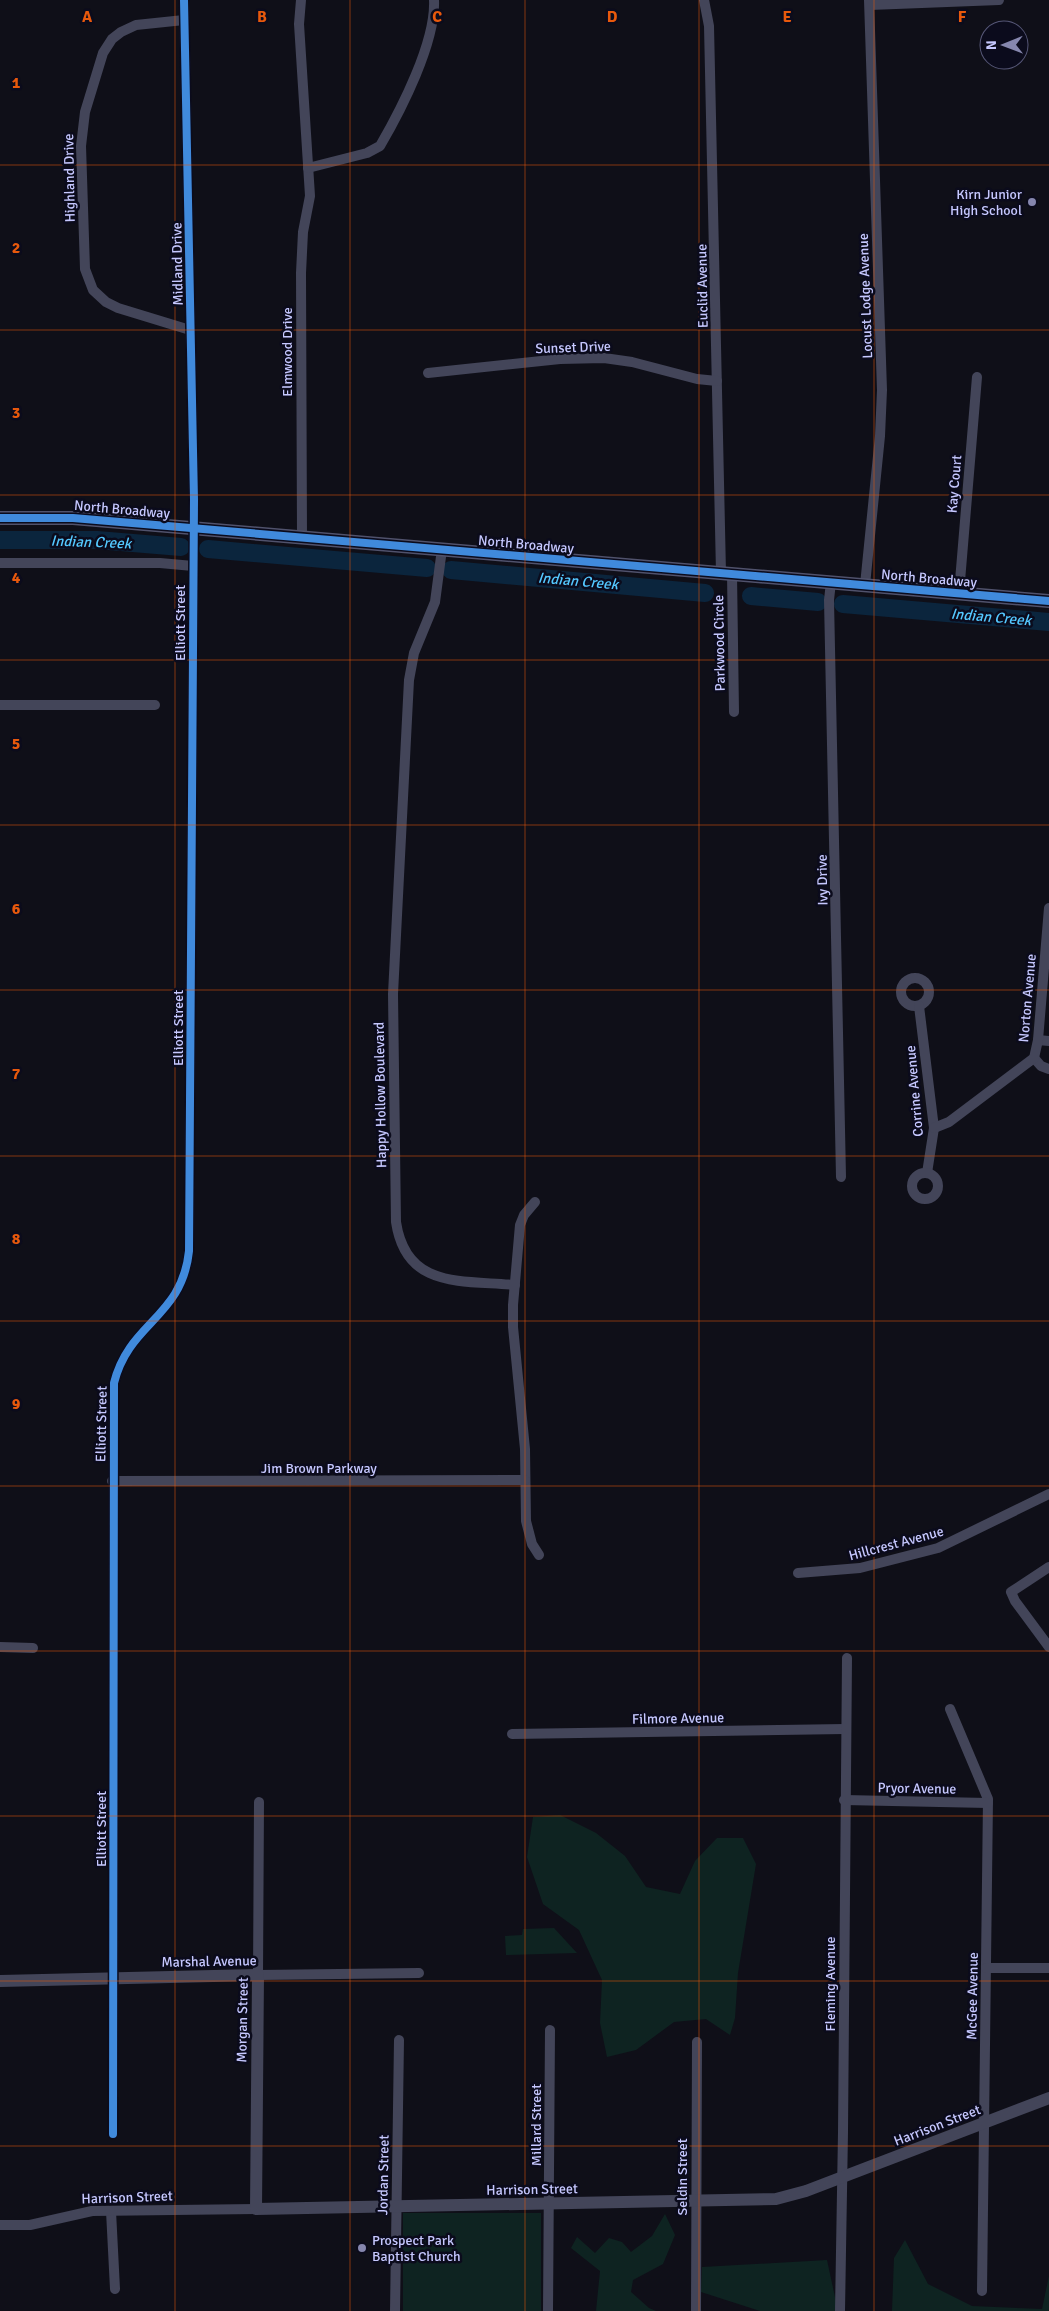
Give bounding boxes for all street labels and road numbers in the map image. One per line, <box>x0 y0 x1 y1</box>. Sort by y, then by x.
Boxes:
street label: Highland Drive <box>60 133 79 223</box>
street label: Midland Drive <box>168 222 187 306</box>
street label: Locust Lodge Avenue <box>855 233 876 359</box>
street label: Euclid Avenue <box>693 244 712 328</box>
street label: Elmwood Drive <box>279 307 296 397</box>
street label: Sunset Drive <box>535 338 611 357</box>
street label: Kay Court <box>943 454 966 514</box>
street label: North Broadway <box>73 497 171 522</box>
street label: North Broadway <box>477 532 575 557</box>
street label: North Broadway <box>880 566 978 591</box>
street label: Elliott Street <box>172 585 189 661</box>
street label: Parkwood Circle <box>710 595 729 691</box>
street label: Ivy Drive <box>814 854 831 906</box>
street label: Norton Avenue <box>1015 953 1040 1043</box>
street label: Elliott Street <box>170 990 187 1066</box>
street label: Happy Hollow Boulevard <box>371 1022 390 1168</box>
street label: Corrine Avenue <box>902 1045 927 1137</box>
street label: Elliott Street <box>92 1386 111 1462</box>
street label: Jim Brown Parkway <box>261 1460 377 1477</box>
street label: Hillcrest Avenue <box>847 1523 945 1564</box>
street label: Filmore Avenue <box>632 1709 724 1728</box>
street label: Pryor Avenue <box>877 1779 957 1798</box>
street label: Elliott Street <box>93 1791 110 1867</box>
street label: Fleming Avenue <box>822 1936 839 2032</box>
street label: Marshal Avenue <box>161 1952 257 1971</box>
street label: McGee Avenue <box>963 1952 982 2040</box>
street label: Morgan Street <box>233 1977 252 2063</box>
street label: Millard Street <box>528 2084 545 2166</box>
street label: Harrison Street <box>891 2101 983 2150</box>
street label: Jordan Street <box>374 2135 393 2215</box>
street label: Seldin Street <box>674 2138 691 2216</box>
street label: Harrison Street <box>486 2180 578 2199</box>
street label: Harrison Street <box>81 2187 173 2208</box>

